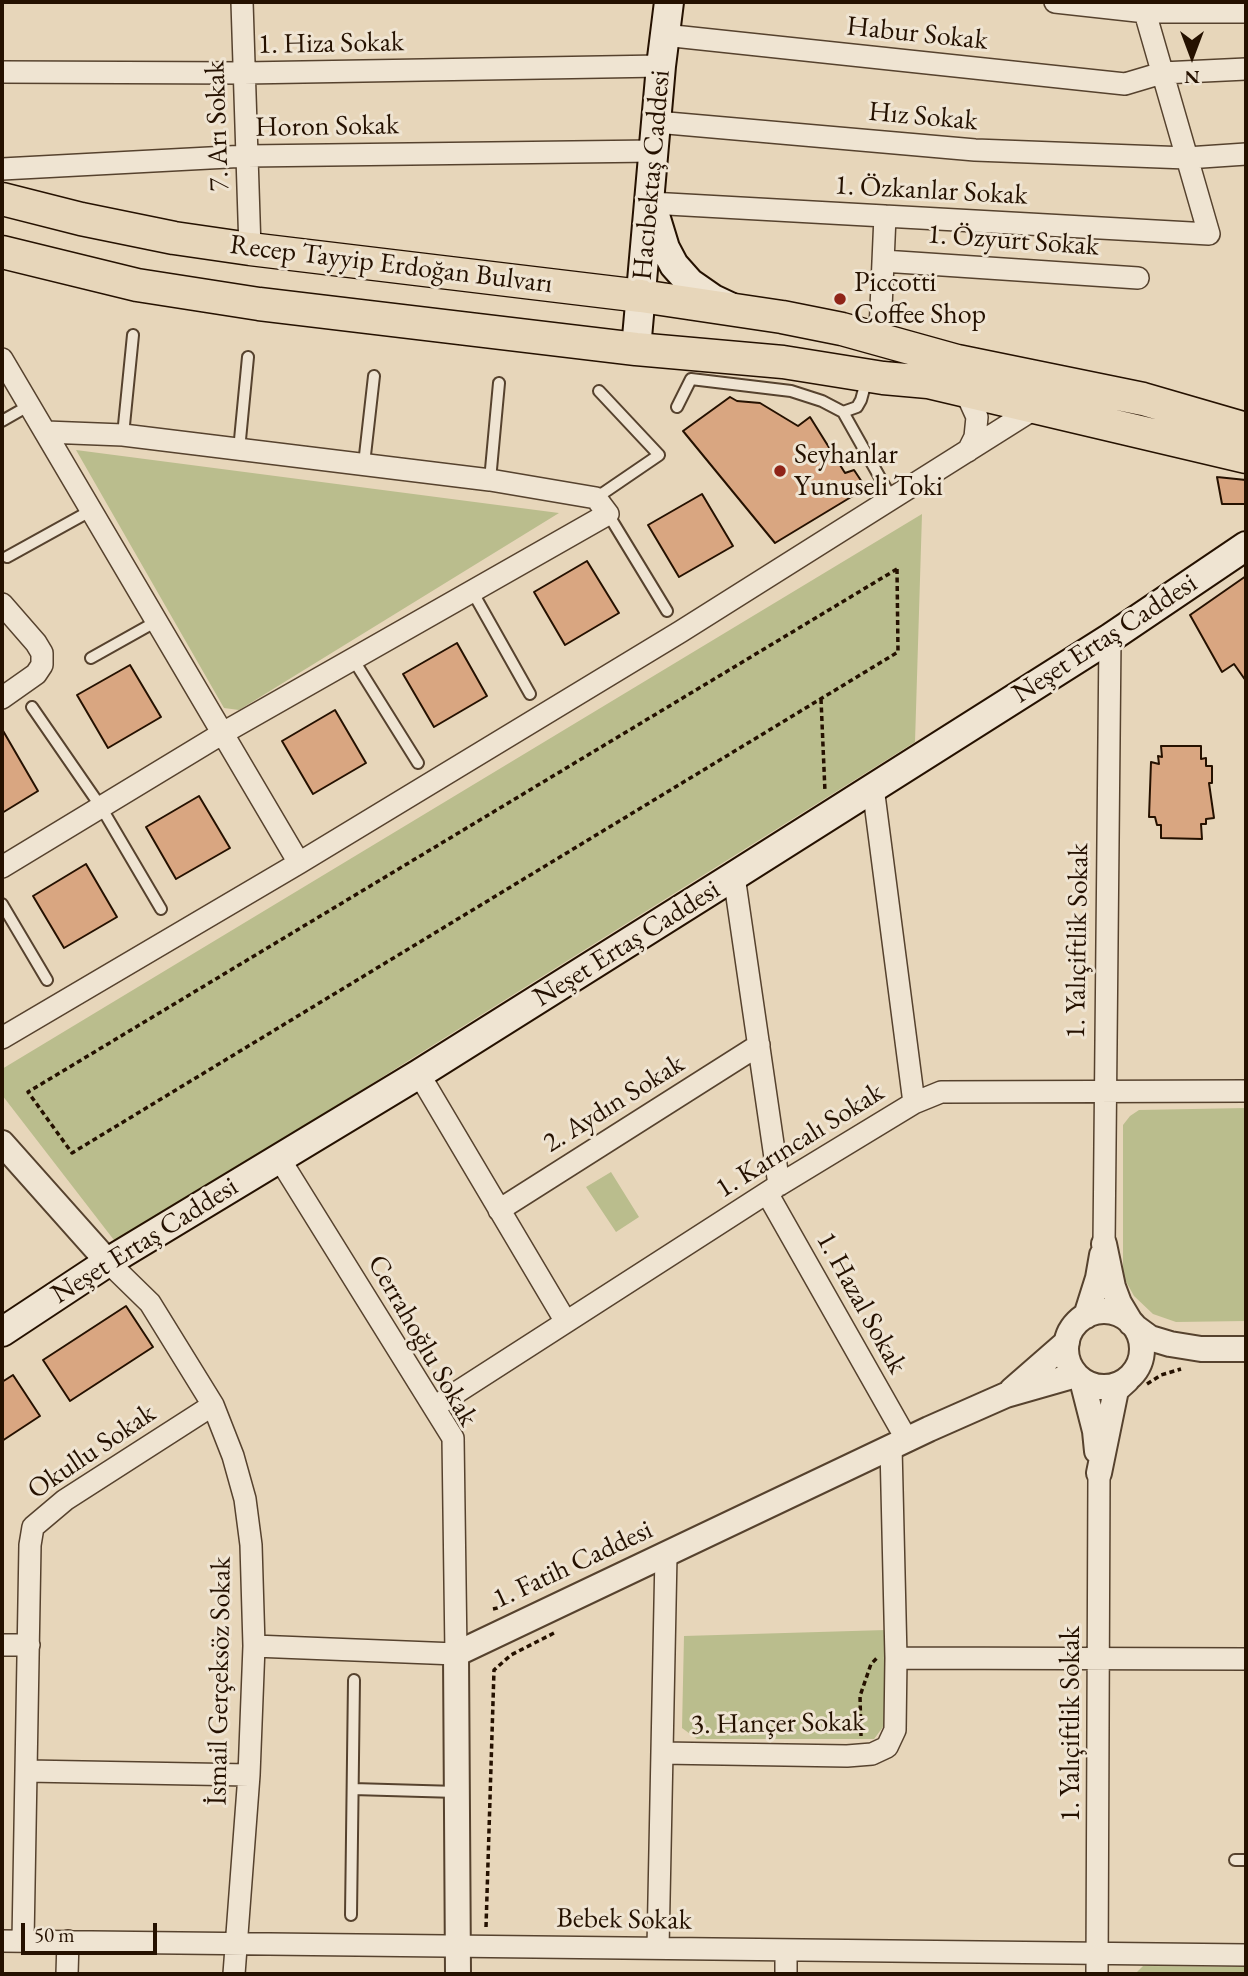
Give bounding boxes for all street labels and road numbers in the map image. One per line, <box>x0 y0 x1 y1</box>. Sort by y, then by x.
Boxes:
street label: Habur Sokak <box>845 10 989 58</box>
street label: 1. Hiza Sokak <box>258 26 404 62</box>
street label: 7. Arı Sokak <box>199 60 237 192</box>
street label: Hacıbektaş Caddesi <box>626 68 678 282</box>
street label: Hız Sokak <box>867 95 979 139</box>
street label: Horon Sokak <box>255 109 399 145</box>
street label: 1. Özkanlar Sokak <box>834 169 1028 213</box>
street label: 1. Özyurt Sokak <box>926 218 1100 264</box>
street label: Recep Tayyip Erdoğan Bulvarı <box>228 229 554 301</box>
street label: Neşet Ertaş Caddesi <box>1006 567 1204 711</box>
street label: 1. Yalıçiftlik Sokak <box>1059 843 1097 1039</box>
street label: Neşet Ertaş Caddesi <box>528 873 726 1015</box>
street label: 2. Aydın Sokak <box>537 1047 691 1161</box>
street label: 1. Karıncalı Sokak <box>710 1076 890 1206</box>
street label: Neşet Ertaş Caddesi <box>46 1170 244 1312</box>
street label: 1. Hazal Sokak <box>808 1226 914 1380</box>
street label: Cerrahoğlu Sokak <box>359 1249 485 1433</box>
street label: Okullu Sokak <box>22 1397 162 1507</box>
street label: 1. Fatih Caddesi <box>488 1513 658 1617</box>
street label: İsmail Gerçeksöz Sokak <box>201 1556 239 1806</box>
street label: 1. Yalıçiftlik Sokak <box>1054 1626 1088 1822</box>
street label: 3. Hançer Sokak <box>690 1706 866 1742</box>
street label: Bebek Sokak <box>556 1902 692 1938</box>

